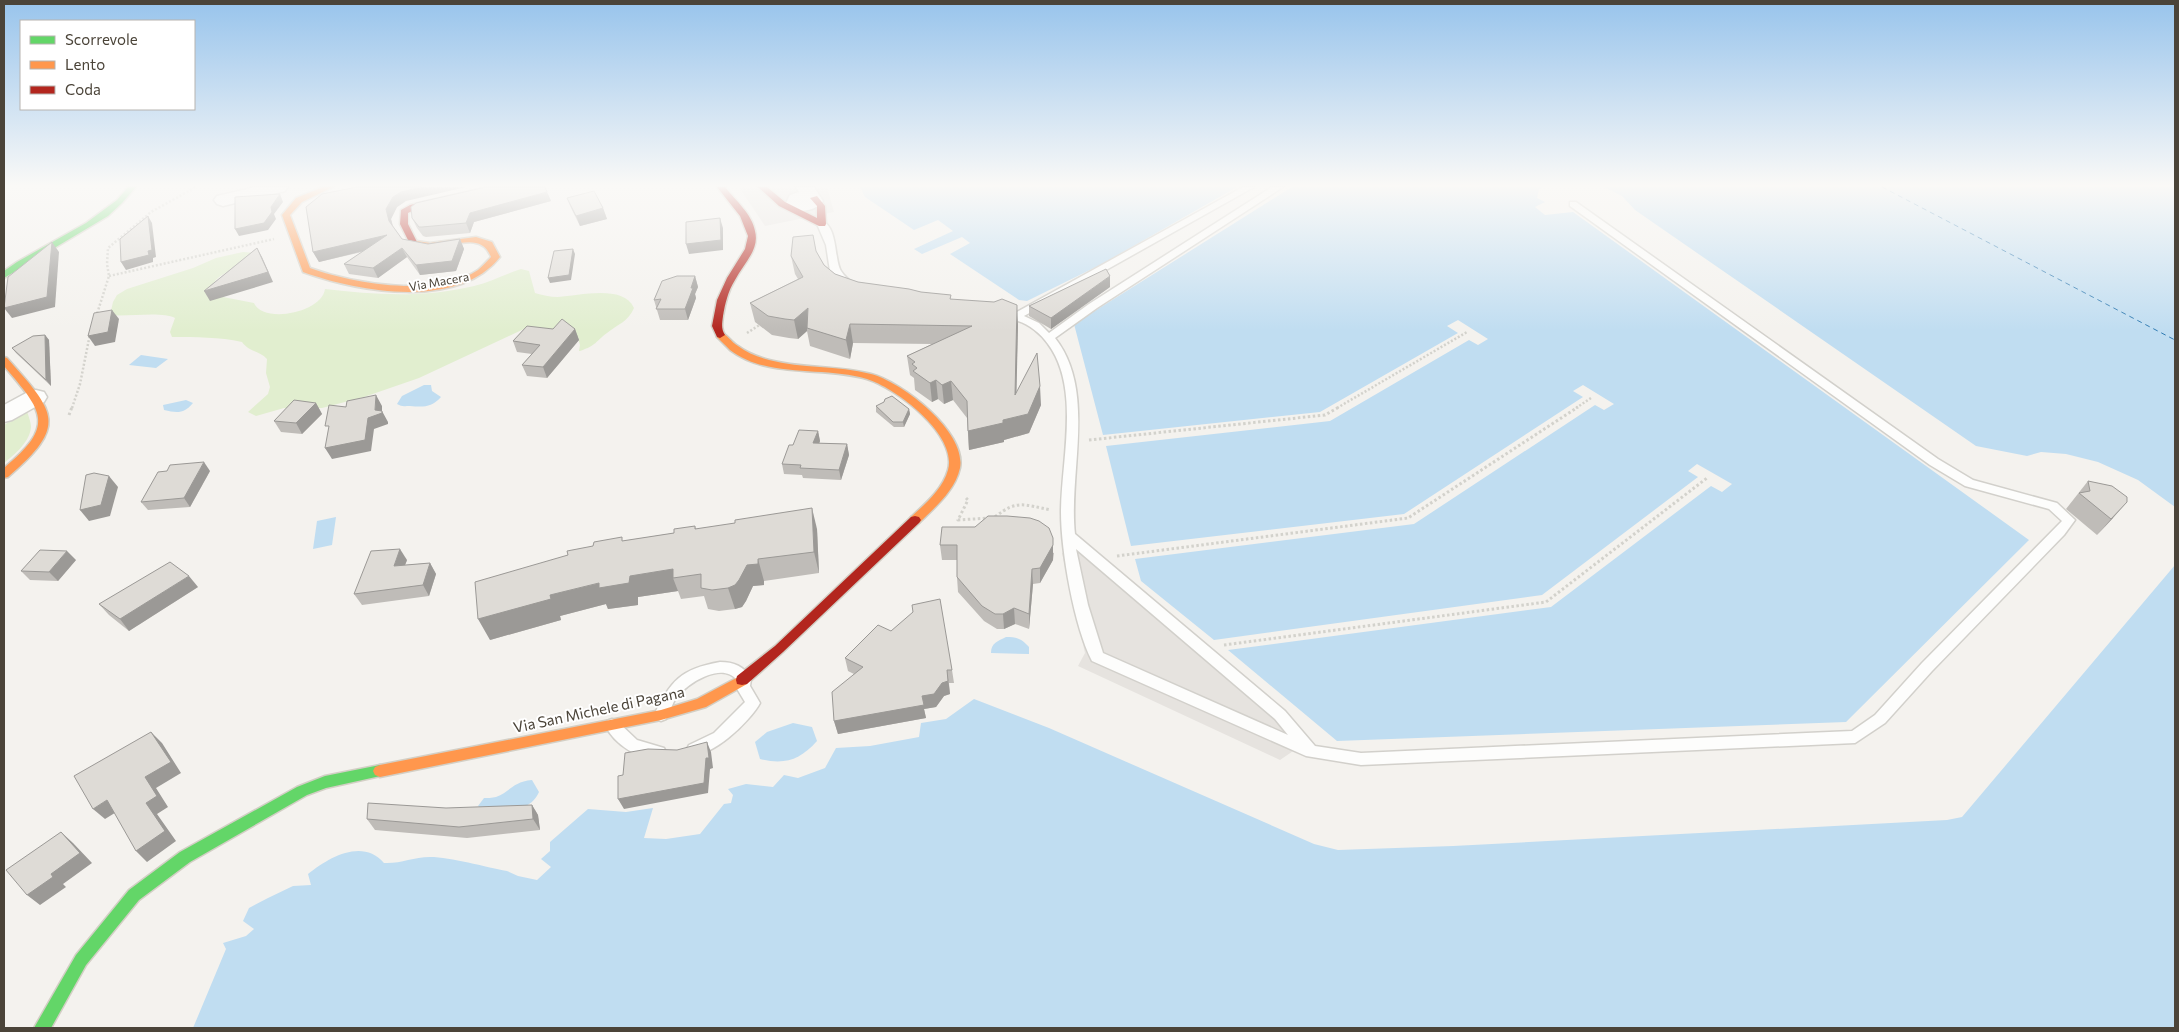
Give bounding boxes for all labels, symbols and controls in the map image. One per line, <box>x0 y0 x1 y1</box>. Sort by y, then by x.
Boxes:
legend <box>20 20 195 110</box>
text: Scorrevole <box>65 30 138 48</box>
text: Lento <box>65 55 105 73</box>
text: Coda <box>65 80 101 98</box>
street label: Via Macera <box>408 269 470 293</box>
street label: Via San Michele di Pagana <box>511 682 686 736</box>

